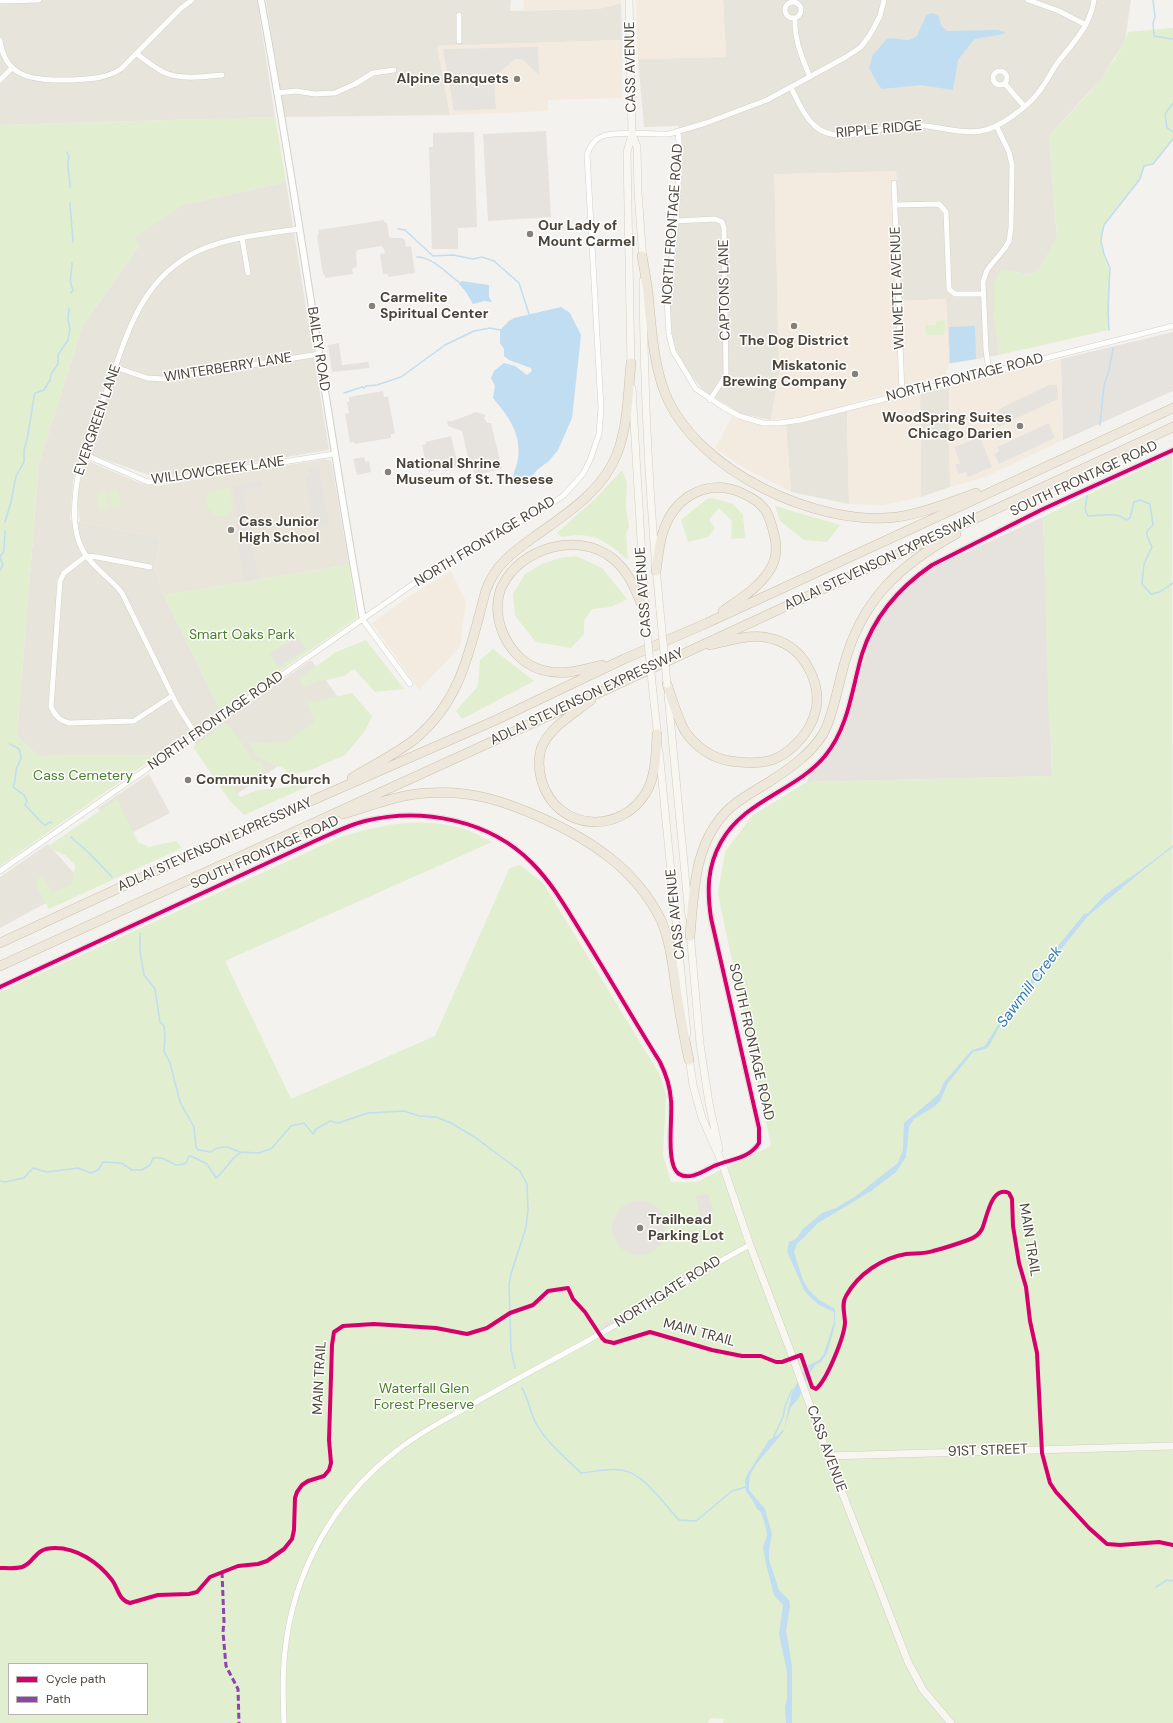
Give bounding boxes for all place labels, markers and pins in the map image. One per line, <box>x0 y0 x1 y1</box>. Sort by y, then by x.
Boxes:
place label: Alpine Banquets <box>397 71 509 87</box>
marker: Alpine Banquets <box>512 74 522 84</box>
place label: Our Lady of Mount Carmel <box>538 218 635 250</box>
marker: Our Lady of Mount Carmel <box>525 229 535 239</box>
place label: Carmelite Spiritual Center <box>380 290 488 322</box>
marker: Carmelite Spiritual Center <box>367 301 377 311</box>
marker: The Dog District <box>789 321 799 331</box>
place label: The Dog District <box>739 333 849 349</box>
place label: Miskatonic Brewing Company <box>722 358 847 390</box>
marker: Miskatonic Brewing Company <box>850 369 860 379</box>
place label: WoodSpring Suites Chicago Darien <box>882 410 1012 442</box>
marker: WoodSpring Suites Chicago Darien <box>1015 421 1025 431</box>
place label: National Shrine Museum of St. Thesese <box>396 456 554 488</box>
marker: National Shrine Museum of St. Thesese <box>383 467 393 477</box>
place label: Cass Junior High School <box>239 514 320 546</box>
marker: Cass Junior High School <box>226 525 236 535</box>
place label: Community Church <box>196 772 330 788</box>
marker: Community Church <box>183 775 193 785</box>
place label: Trailhead Parking Lot <box>648 1212 724 1244</box>
marker: Trailhead Parking Lot <box>635 1223 645 1233</box>

